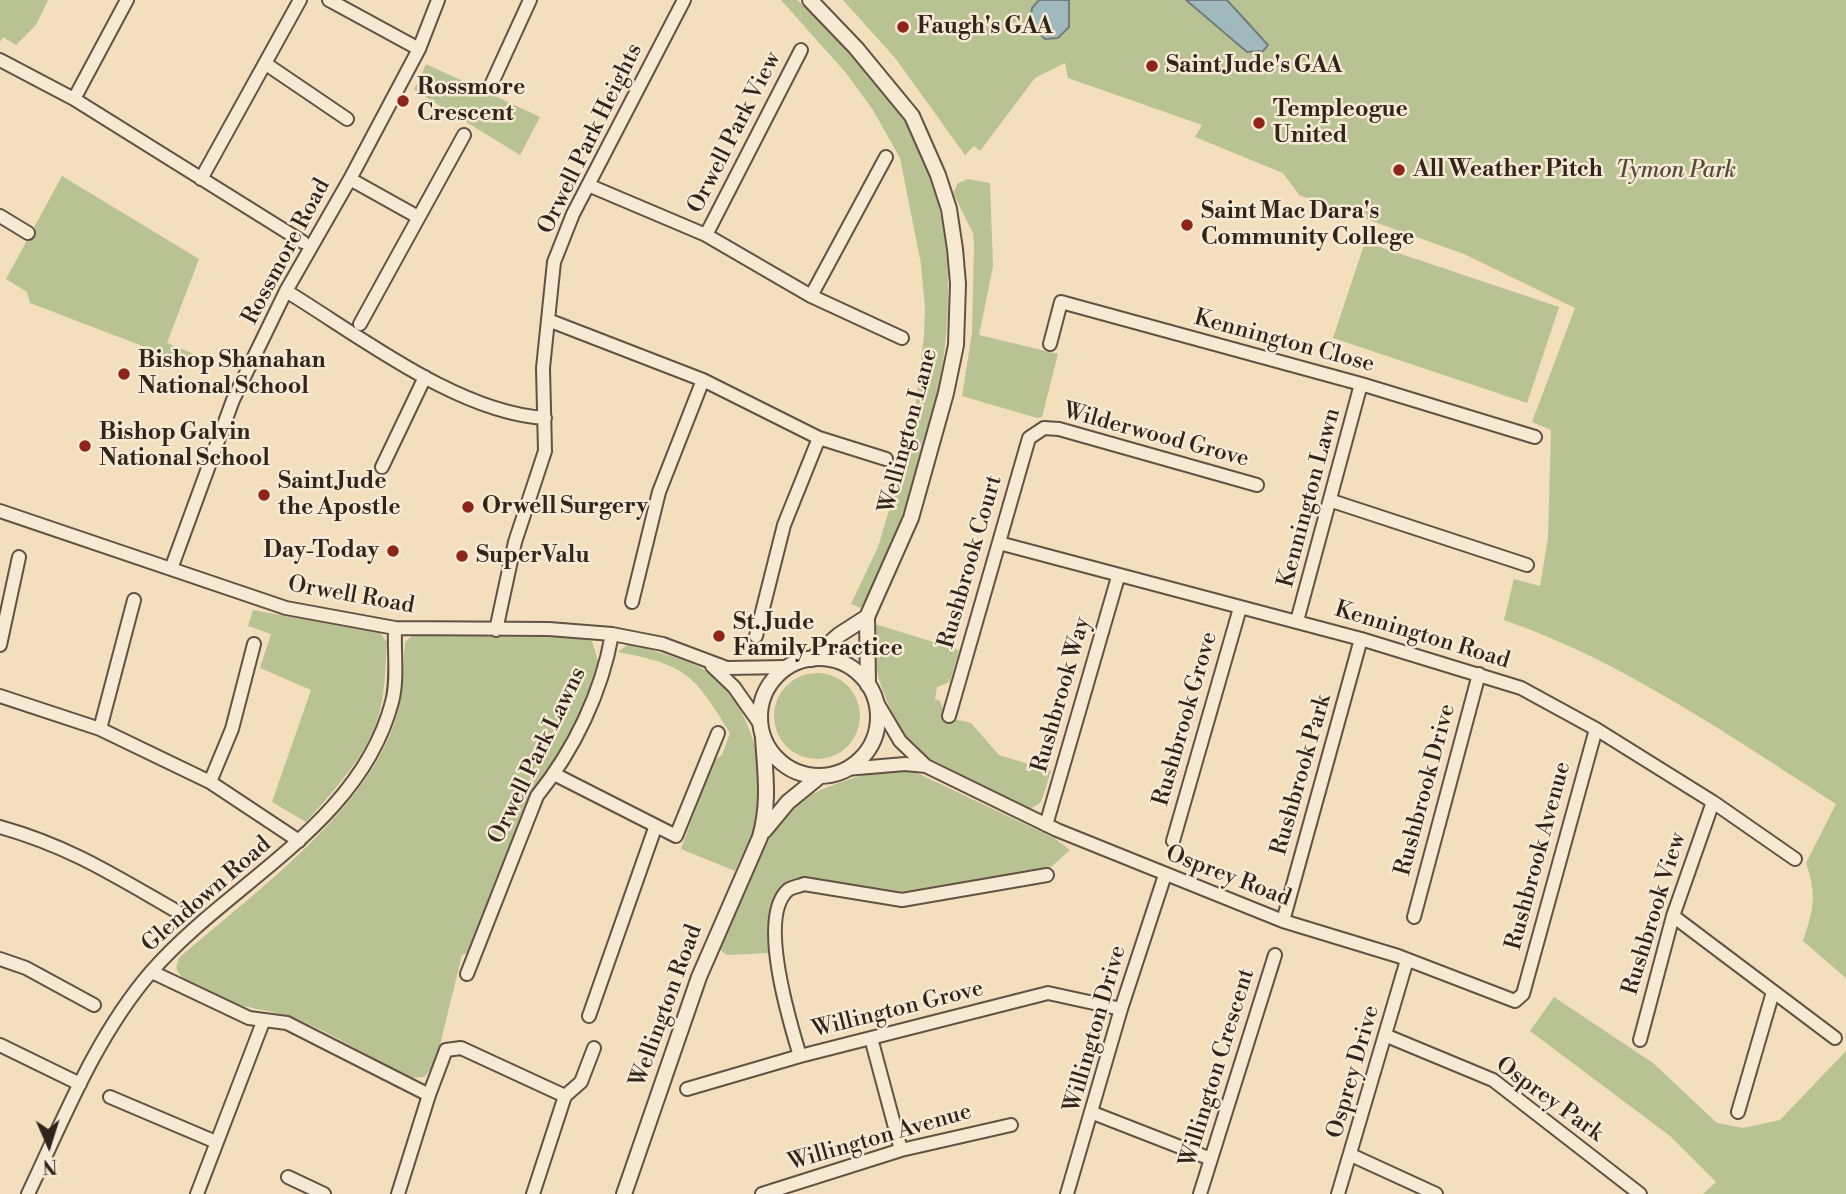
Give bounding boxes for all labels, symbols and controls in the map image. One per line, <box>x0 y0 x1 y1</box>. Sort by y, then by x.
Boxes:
place label: Faugh's GAA <box>917 13 1053 41</box>
marker: Faugh's GAA <box>895 19 911 35</box>
street label: Orwell Park Heights <box>533 39 649 239</box>
street label: Orwell Park View <box>682 48 788 218</box>
place label: Saint Jude's GAA <box>1166 52 1342 80</box>
marker: Saint Jude's GAA <box>1144 58 1160 74</box>
place label: Rossmore Crescent <box>417 74 525 128</box>
marker: Rossmore Crescent <box>395 93 411 109</box>
place label: Templeogue United <box>1273 96 1408 150</box>
marker: Templeogue United <box>1251 115 1267 131</box>
place label: All Weather Pitch <box>1413 156 1603 184</box>
park label: Tymon Park <box>1616 157 1736 185</box>
marker: All Weather Pitch <box>1391 162 1407 178</box>
street label: Rossmore Road <box>237 174 337 330</box>
place label: Saint Mac Dara's Community College <box>1201 198 1414 252</box>
marker: Saint Mac Dara's Community College <box>1179 217 1195 233</box>
street label: Kennington Close <box>1191 305 1377 379</box>
street label: Wellington Lane <box>874 346 944 516</box>
place label: Bishop Shanahan National School <box>138 347 326 401</box>
marker: Bishop Shanahan National School <box>116 366 132 382</box>
street label: Wilderwood Grove <box>1060 398 1252 474</box>
street label: Kennington Lawn <box>1273 405 1347 591</box>
place label: Bishop Galvin National School <box>99 419 270 473</box>
marker: Bishop Galvin National School <box>77 438 93 454</box>
place label: Saint Jude the Apostle <box>278 468 400 522</box>
street label: Rushbrook Court <box>933 472 1009 652</box>
marker: Saint Jude the Apostle <box>256 487 272 503</box>
place label: Orwell Surgery <box>482 493 648 521</box>
marker: Orwell Surgery <box>460 499 476 515</box>
place label: Day-Today <box>264 537 379 565</box>
place label: SuperValu <box>476 542 589 570</box>
marker: Day-Today <box>385 543 401 559</box>
marker: SuperValu <box>454 548 470 564</box>
street label: Orwell Road <box>286 571 416 621</box>
street label: Kennington Road <box>1331 596 1513 676</box>
place label: St. Jude Family Practice <box>733 609 903 663</box>
street label: Rushbrook Way <box>1027 614 1097 776</box>
marker: St. Jude Family Practice <box>711 628 727 644</box>
street label: Rushbrook Grove <box>1148 629 1224 809</box>
street label: Orwell Park Lawns <box>483 663 593 849</box>
street label: Rushbrook Park <box>1266 691 1338 859</box>
street label: Rushbrook Drive <box>1390 701 1462 879</box>
street label: Rushbrook Avenue <box>1501 759 1577 953</box>
street label: Rushbrook View <box>1617 830 1693 998</box>
street label: Glendown Road <box>137 831 277 959</box>
street label: Osprey Road <box>1161 840 1295 914</box>
street label: Wellington Road <box>625 921 709 1091</box>
street label: Willington Drive <box>1059 942 1133 1116</box>
street label: Willington Crescent <box>1175 965 1261 1171</box>
street label: Willington Grove <box>810 975 986 1045</box>
street label: Osprey Drive <box>1322 1002 1386 1142</box>
street label: Osprey Park <box>1490 1052 1608 1148</box>
street label: Willington Avenue <box>785 1099 975 1177</box>
north arrow <box>14 1110 84 1180</box>
text: N <box>42 1154 58 1178</box>

